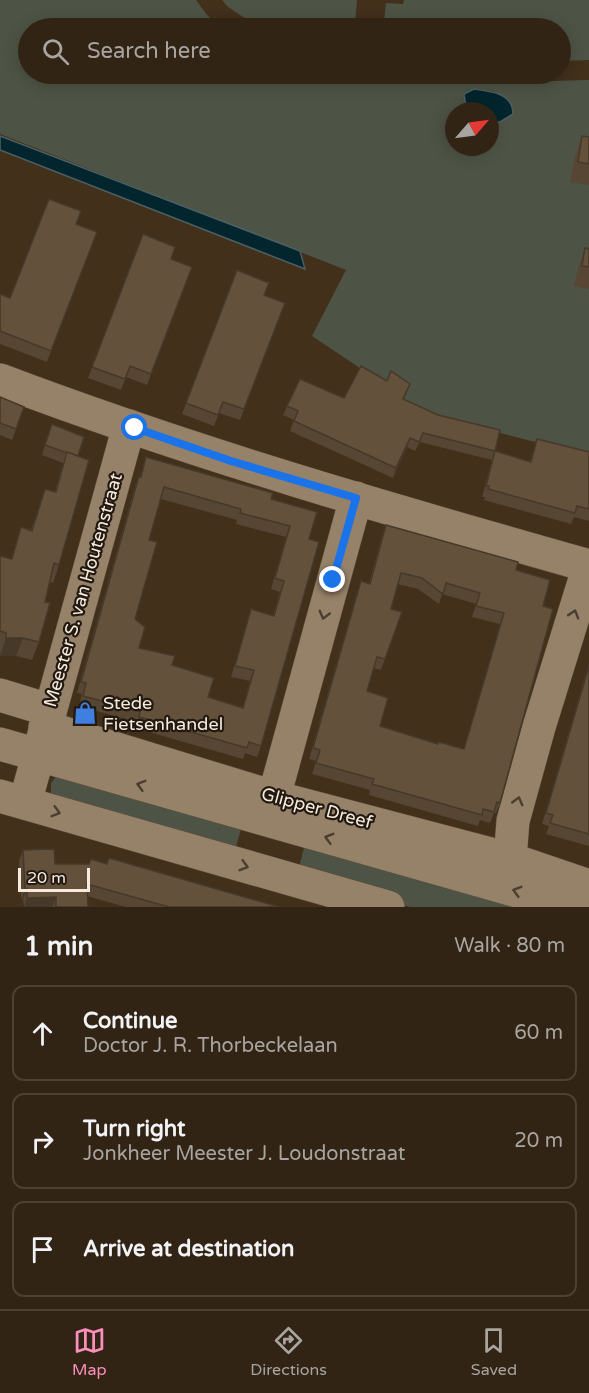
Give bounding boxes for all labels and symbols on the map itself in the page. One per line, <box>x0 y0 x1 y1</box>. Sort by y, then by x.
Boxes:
north arrow <box>445 102 499 156</box>
route start <box>121 414 147 440</box>
street label: Meester S. van Houtenstraat <box>39 470 127 710</box>
route end <box>319 566 345 592</box>
one-way arrow <box>567 609 579 620</box>
one-way arrow <box>318 610 331 620</box>
place label: Stede Fietsenhandel <box>103 692 223 735</box>
shop icon: Stede Fietsenhandel <box>72 700 98 726</box>
one-way arrow <box>137 779 147 792</box>
street label: Glipper Dreef <box>259 783 375 833</box>
one-way arrow <box>511 796 524 806</box>
one-way arrow <box>50 805 61 817</box>
one-way arrow <box>324 833 335 845</box>
one-way arrow <box>238 859 249 871</box>
scale bar <box>18 865 90 892</box>
one-way arrow <box>512 886 523 898</box>

